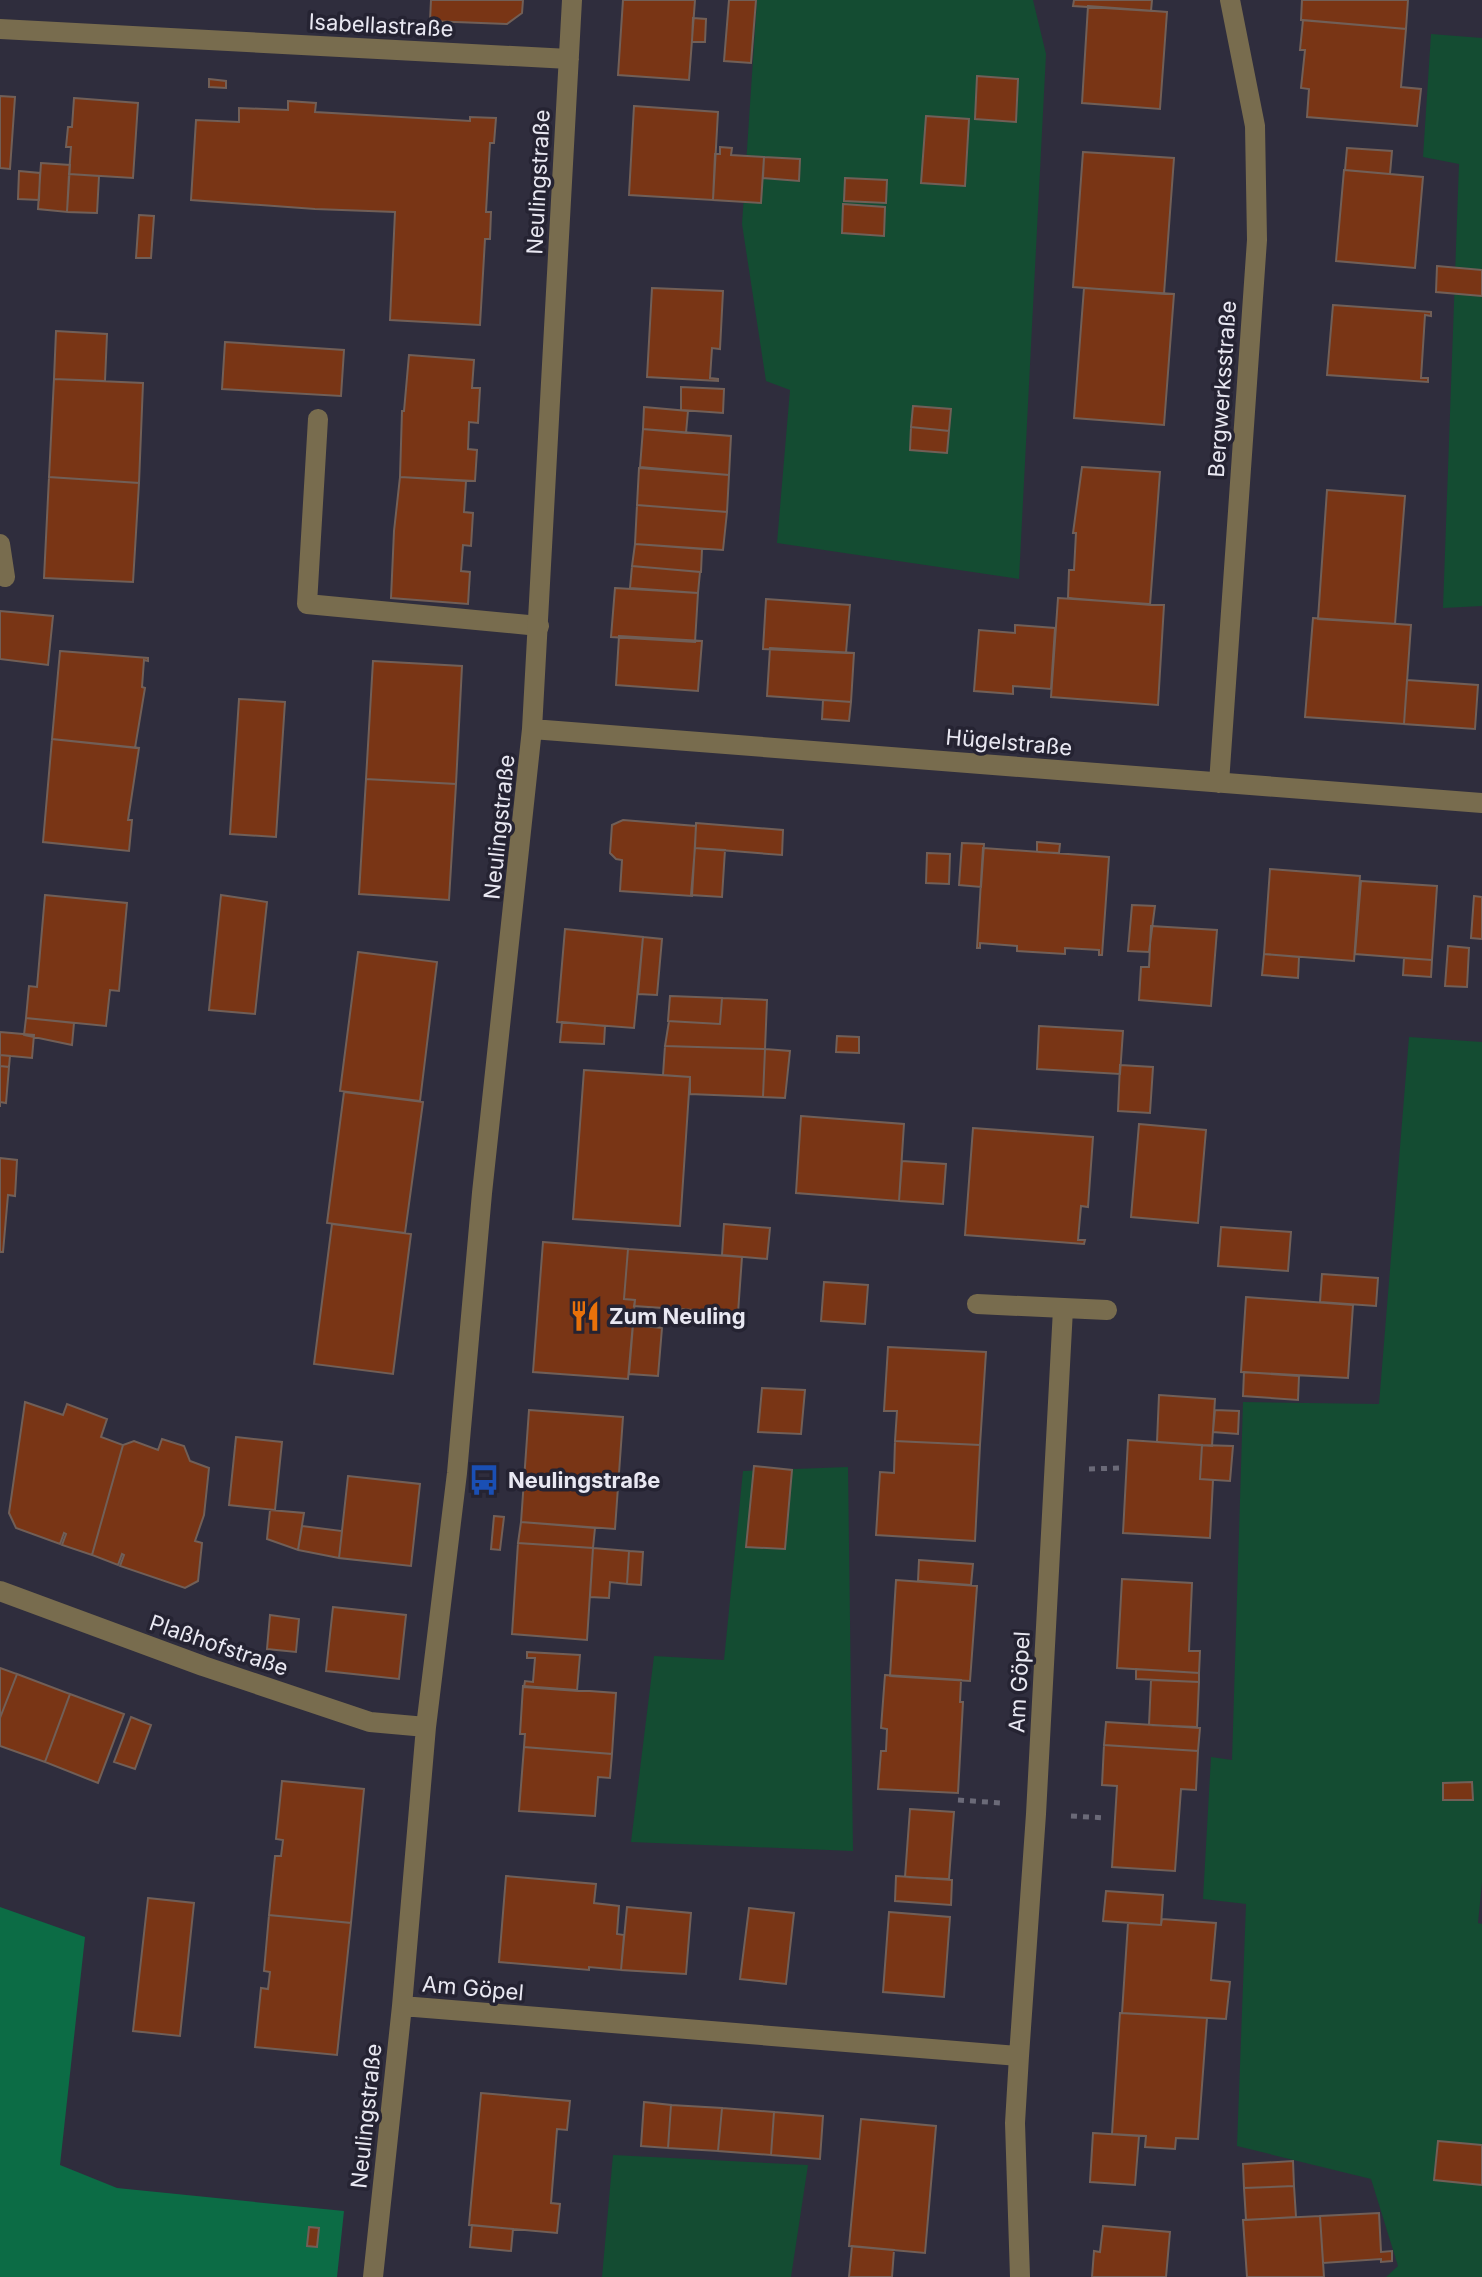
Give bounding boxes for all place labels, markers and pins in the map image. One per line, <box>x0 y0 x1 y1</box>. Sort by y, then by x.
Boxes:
restaurant icon: Zum Neuling <box>568 1299 602 1333</box>
place label: Zum Neuling <box>609 1303 746 1329</box>
bus stop icon: Neulingstraße <box>467 1463 501 1497</box>
place label: Neulingstraße <box>508 1467 660 1493</box>

